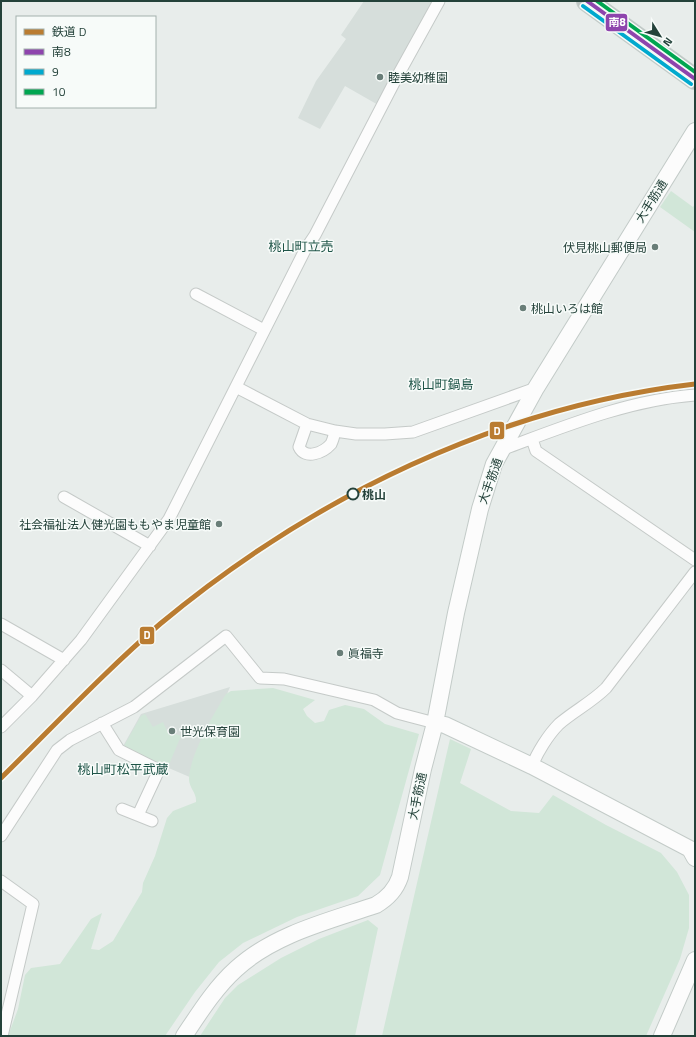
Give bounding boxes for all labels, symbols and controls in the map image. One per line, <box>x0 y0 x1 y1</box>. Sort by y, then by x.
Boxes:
line badge: 南8 <box>605 13 628 32</box>
text: 南8 <box>608 14 626 30</box>
legend <box>16 16 156 108</box>
north arrow <box>640 16 680 56</box>
text: 鉄道 D <box>52 22 87 41</box>
text: N <box>659 34 677 50</box>
text: 南8 <box>52 42 71 61</box>
text: 9 <box>52 62 59 81</box>
place label: 睦美幼稚園 <box>388 68 448 87</box>
marker: 睦美幼稚園 <box>375 72 385 82</box>
text: 10 <box>52 82 66 101</box>
street label: 大手筋通 <box>630 176 672 226</box>
district label: 桃山町立売 <box>268 236 334 256</box>
place label: 伏見桃山郵便局 <box>563 238 647 257</box>
marker: 伏見桃山郵便局 <box>650 242 660 252</box>
place label: 桃山いろは館 <box>531 299 603 318</box>
marker: 桃山いろは館 <box>518 303 528 313</box>
district label: 桃山町鍋島 <box>408 374 474 394</box>
line badge: D <box>489 421 505 440</box>
text: D <box>493 423 501 439</box>
street label: 大手筋通 <box>473 455 507 507</box>
place label: 桃山 <box>362 485 386 504</box>
marker: 桃山 <box>346 487 360 501</box>
place label: 社会福祉法人健光園ももやま児童館 <box>19 515 211 534</box>
marker: 社会福祉法人健光園ももやま児童館 <box>214 519 224 529</box>
line badge: D <box>139 626 155 645</box>
text: D <box>143 627 151 643</box>
place label: 眞福寺 <box>348 644 384 663</box>
marker: 眞福寺 <box>335 648 345 658</box>
place label: 世光保育園 <box>180 722 240 741</box>
marker: 世光保育園 <box>167 726 177 736</box>
district label: 桃山町松平武蔵 <box>77 759 169 779</box>
street label: 大手筋通 <box>403 771 431 821</box>

